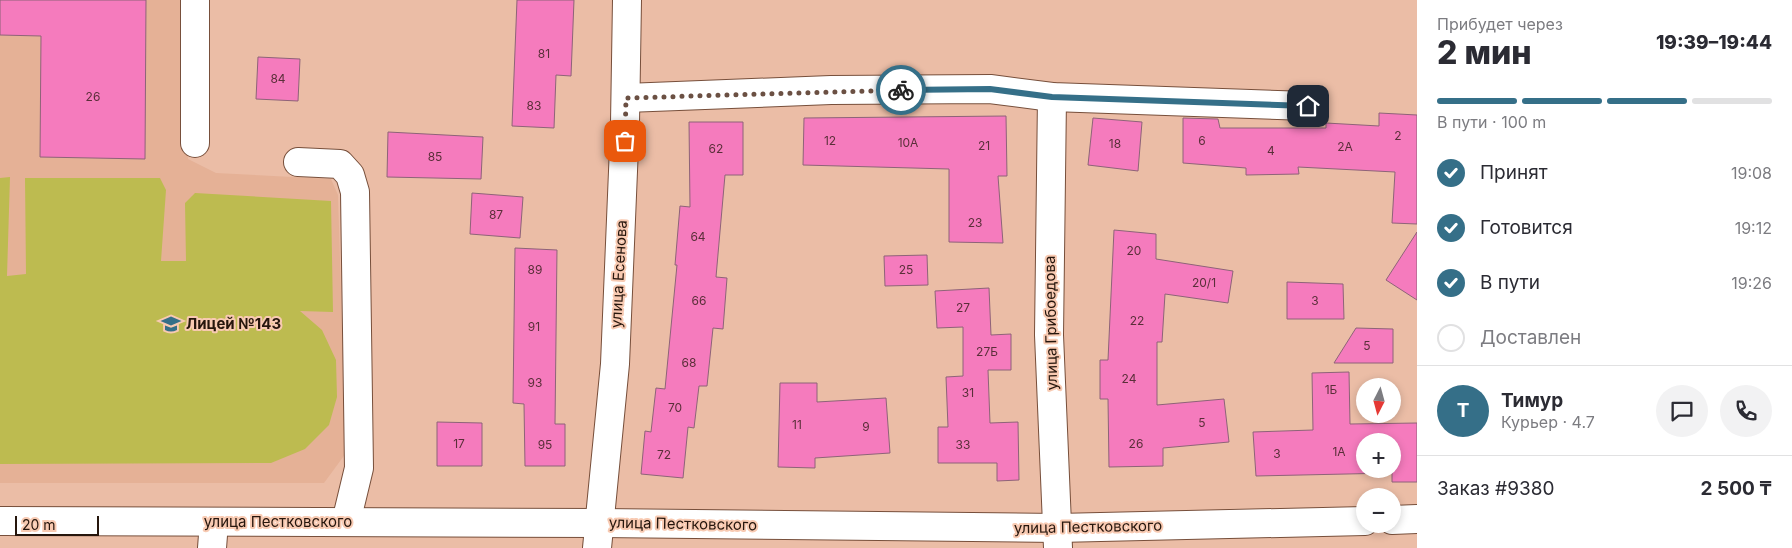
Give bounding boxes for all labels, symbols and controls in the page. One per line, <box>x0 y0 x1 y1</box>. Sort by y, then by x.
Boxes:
text: Прибудет через <box>1437 14 1563 34</box>
text: 19:39–19:44 <box>1656 31 1772 54</box>
text: 2 мин <box>1437 33 1532 72</box>
house number: 81 <box>538 46 550 61</box>
courier <box>876 65 926 115</box>
house number: 84 <box>270 71 286 86</box>
icon: bike <box>887 76 915 104</box>
pin <box>1287 85 1329 127</box>
house number: 26 <box>86 89 100 104</box>
icon: home <box>1294 92 1322 120</box>
house number: 83 <box>527 98 541 113</box>
text: В пути · 100 m <box>1437 112 1546 132</box>
pin <box>604 120 646 162</box>
icon: bag <box>611 127 639 155</box>
house number: 2 <box>1394 128 1402 143</box>
house number: 12 <box>824 133 836 148</box>
house number: 6 <box>1198 133 1206 148</box>
house number: 10А <box>898 135 918 150</box>
house number: 18 <box>1109 136 1121 151</box>
house number: 21 <box>978 138 990 153</box>
house number: 2А <box>1337 139 1353 154</box>
house number: 62 <box>709 141 723 156</box>
house number: 4 <box>1267 143 1275 158</box>
house number: 85 <box>428 149 442 164</box>
icon: check <box>1437 159 1465 187</box>
text: Принят <box>1480 161 1548 184</box>
text: 19:08 <box>1731 163 1772 183</box>
house number: 87 <box>489 207 503 222</box>
icon: check <box>1437 214 1465 242</box>
house number: 23 <box>968 215 982 230</box>
text: Готовится <box>1480 216 1573 239</box>
text: 19:12 <box>1735 218 1772 238</box>
street label: улица Есенова <box>606 220 631 328</box>
house number: 64 <box>690 229 706 244</box>
house number: 20 <box>1127 243 1141 258</box>
street label: улица Грибоедова <box>1040 256 1061 391</box>
house number: 89 <box>528 262 542 277</box>
house number: 25 <box>899 262 913 277</box>
icon: check <box>1437 269 1465 297</box>
text: В пути <box>1480 271 1540 294</box>
text: 19:26 <box>1731 273 1772 293</box>
house number: 20/1 <box>1192 275 1216 290</box>
house number: 66 <box>692 293 706 308</box>
house number: 3 <box>1311 293 1319 308</box>
house number: 27 <box>956 300 970 315</box>
school or university icon: Лицей №143 <box>160 313 182 335</box>
house number: 22 <box>1130 313 1144 328</box>
place label: Лицей №143 <box>186 314 281 333</box>
house number: 91 <box>528 319 540 334</box>
text: Доставлен <box>1480 326 1581 349</box>
house number: 5 <box>1363 338 1371 353</box>
house number: 27Б <box>976 344 998 359</box>
house number: 68 <box>682 355 696 370</box>
house number: 24 <box>1122 371 1137 386</box>
house number: 93 <box>528 375 542 390</box>
north arrow <box>1356 378 1401 422</box>
map controls <box>1356 378 1401 533</box>
house number: 1Б <box>1325 382 1338 397</box>
house number: 31 <box>962 385 974 400</box>
button: chat <box>1656 385 1708 437</box>
button: phone <box>1720 385 1772 437</box>
text: Тимур <box>1501 389 1563 412</box>
text: Т <box>1457 399 1469 422</box>
house number: 70 <box>668 400 682 415</box>
text: Курьер · 4.7 <box>1501 412 1595 432</box>
house number: 5 <box>1198 415 1206 430</box>
house number: 11 <box>792 417 802 432</box>
house number: 9 <box>862 419 870 434</box>
button: + <box>1356 433 1401 478</box>
house number: 17 <box>453 436 465 451</box>
house number: 26 <box>1129 436 1143 451</box>
house number: 95 <box>538 437 552 452</box>
house number: 33 <box>956 437 970 452</box>
house number: 1А <box>1332 444 1346 459</box>
house number: 3 <box>1273 446 1281 461</box>
house number: 72 <box>657 447 671 462</box>
text: Заказ #9380 <box>1437 477 1554 500</box>
text: 2 500 ₸ <box>1701 477 1772 500</box>
button: − <box>1356 488 1401 533</box>
street label: улица Пестковского <box>204 512 352 531</box>
scale bar <box>15 513 99 536</box>
street label: улица Пестковского <box>609 513 757 534</box>
text: 20 m <box>22 516 56 533</box>
street label: улица Пестковского <box>1014 516 1162 537</box>

